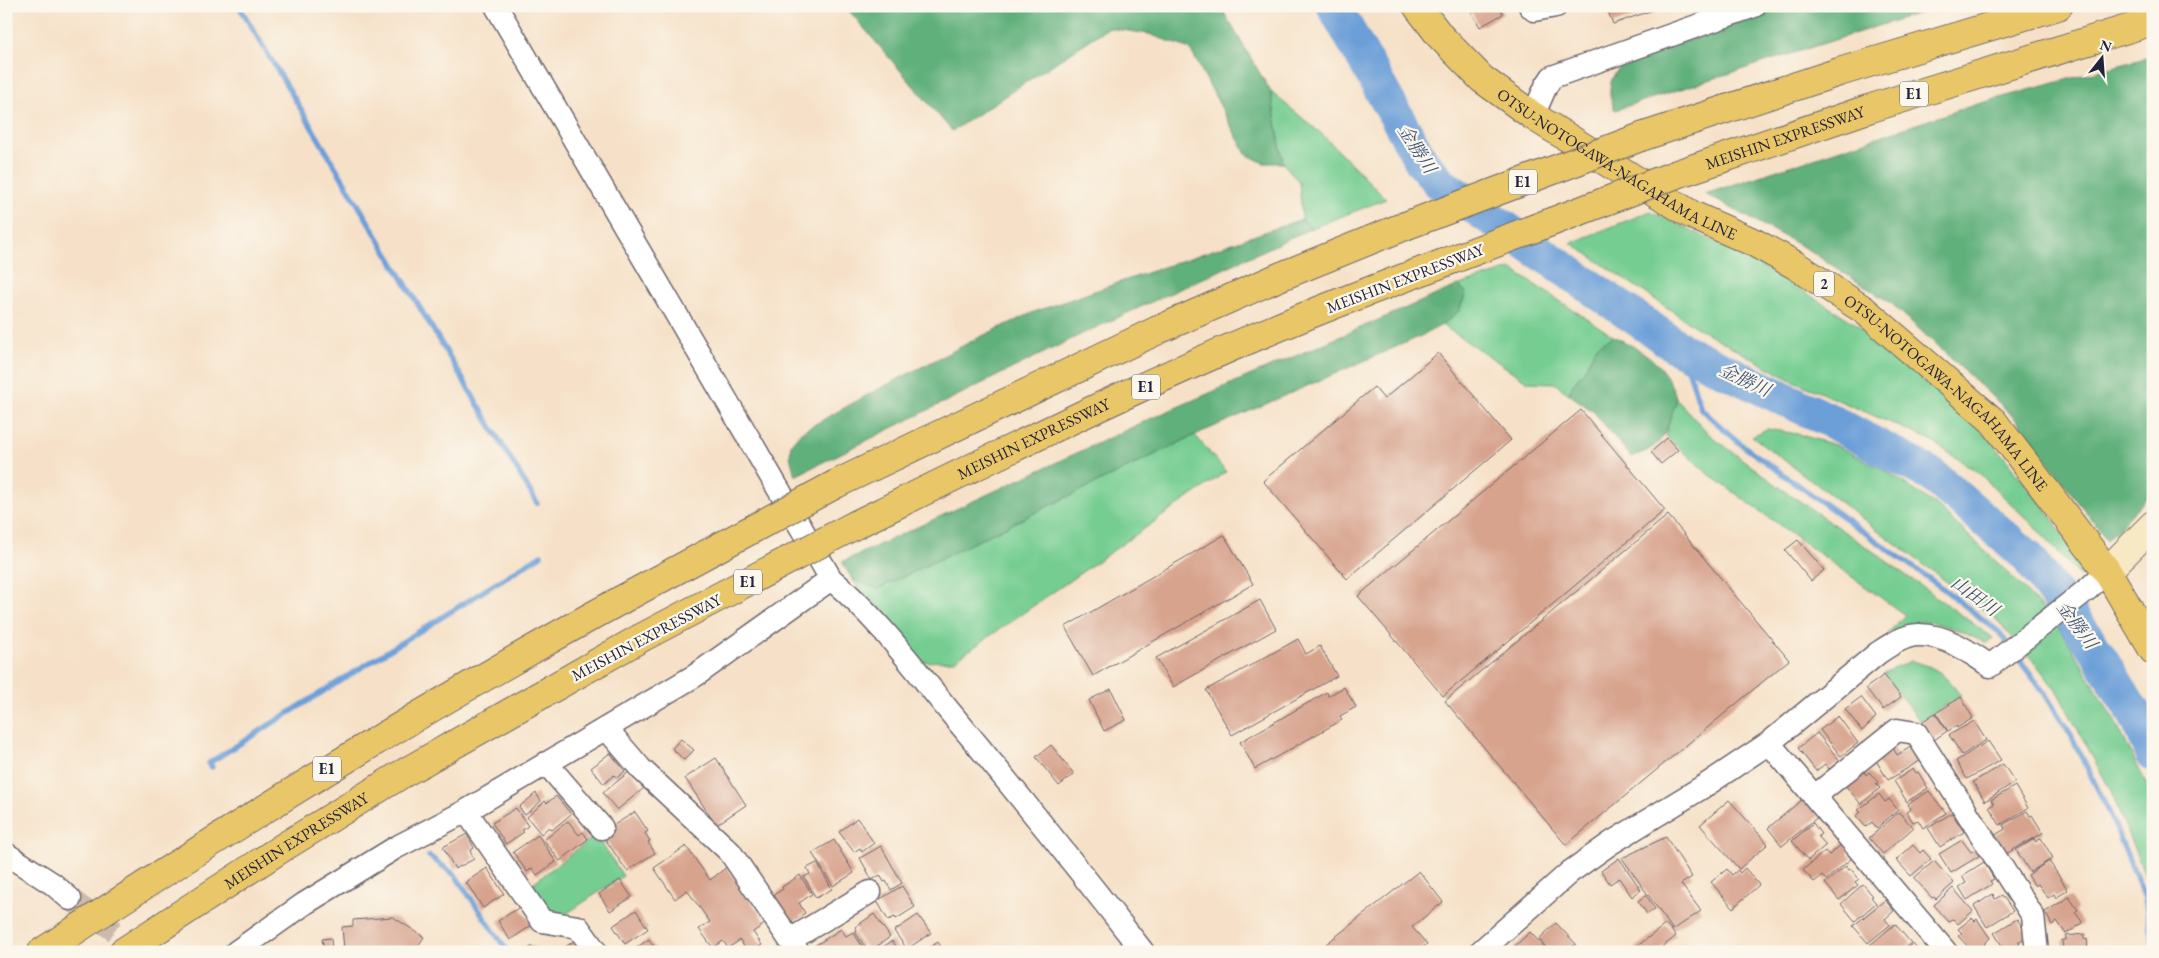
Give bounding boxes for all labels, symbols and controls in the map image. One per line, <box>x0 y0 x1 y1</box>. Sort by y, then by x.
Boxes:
north arrow <box>2076 32 2126 82</box>
text: N <box>2098 35 2114 56</box>
road number: E1 <box>1900 82 1928 106</box>
street label: OTSU-NOTOGAWA-NAGAHAMA LINE <box>1493 83 1740 245</box>
street label: MEISHIN EXPRESSWAY <box>1703 101 1868 175</box>
water label: 金勝川 <box>1393 120 1443 179</box>
road number: E1 <box>1509 170 1537 194</box>
street label: MEISHIN EXPRESSWAY <box>1324 239 1487 318</box>
road number: 2 <box>1814 272 1834 296</box>
street label: OTSU-NOTOGAWA-NAGAHAMA LINE <box>1840 290 2053 496</box>
water label: 金勝川 <box>1716 358 1776 402</box>
road number: E1 <box>1132 374 1160 400</box>
street label: MEISHIN EXPRESSWAY <box>954 393 1114 484</box>
road number: E1 <box>734 570 762 594</box>
water label: 山田川 <box>1947 570 2006 622</box>
street label: MEISHIN EXPRESSWAY <box>568 589 725 686</box>
water label: 金勝川 <box>2052 596 2104 655</box>
road number: E1 <box>313 756 341 782</box>
street label: MEISHIN EXPRESSWAY <box>220 787 373 894</box>

